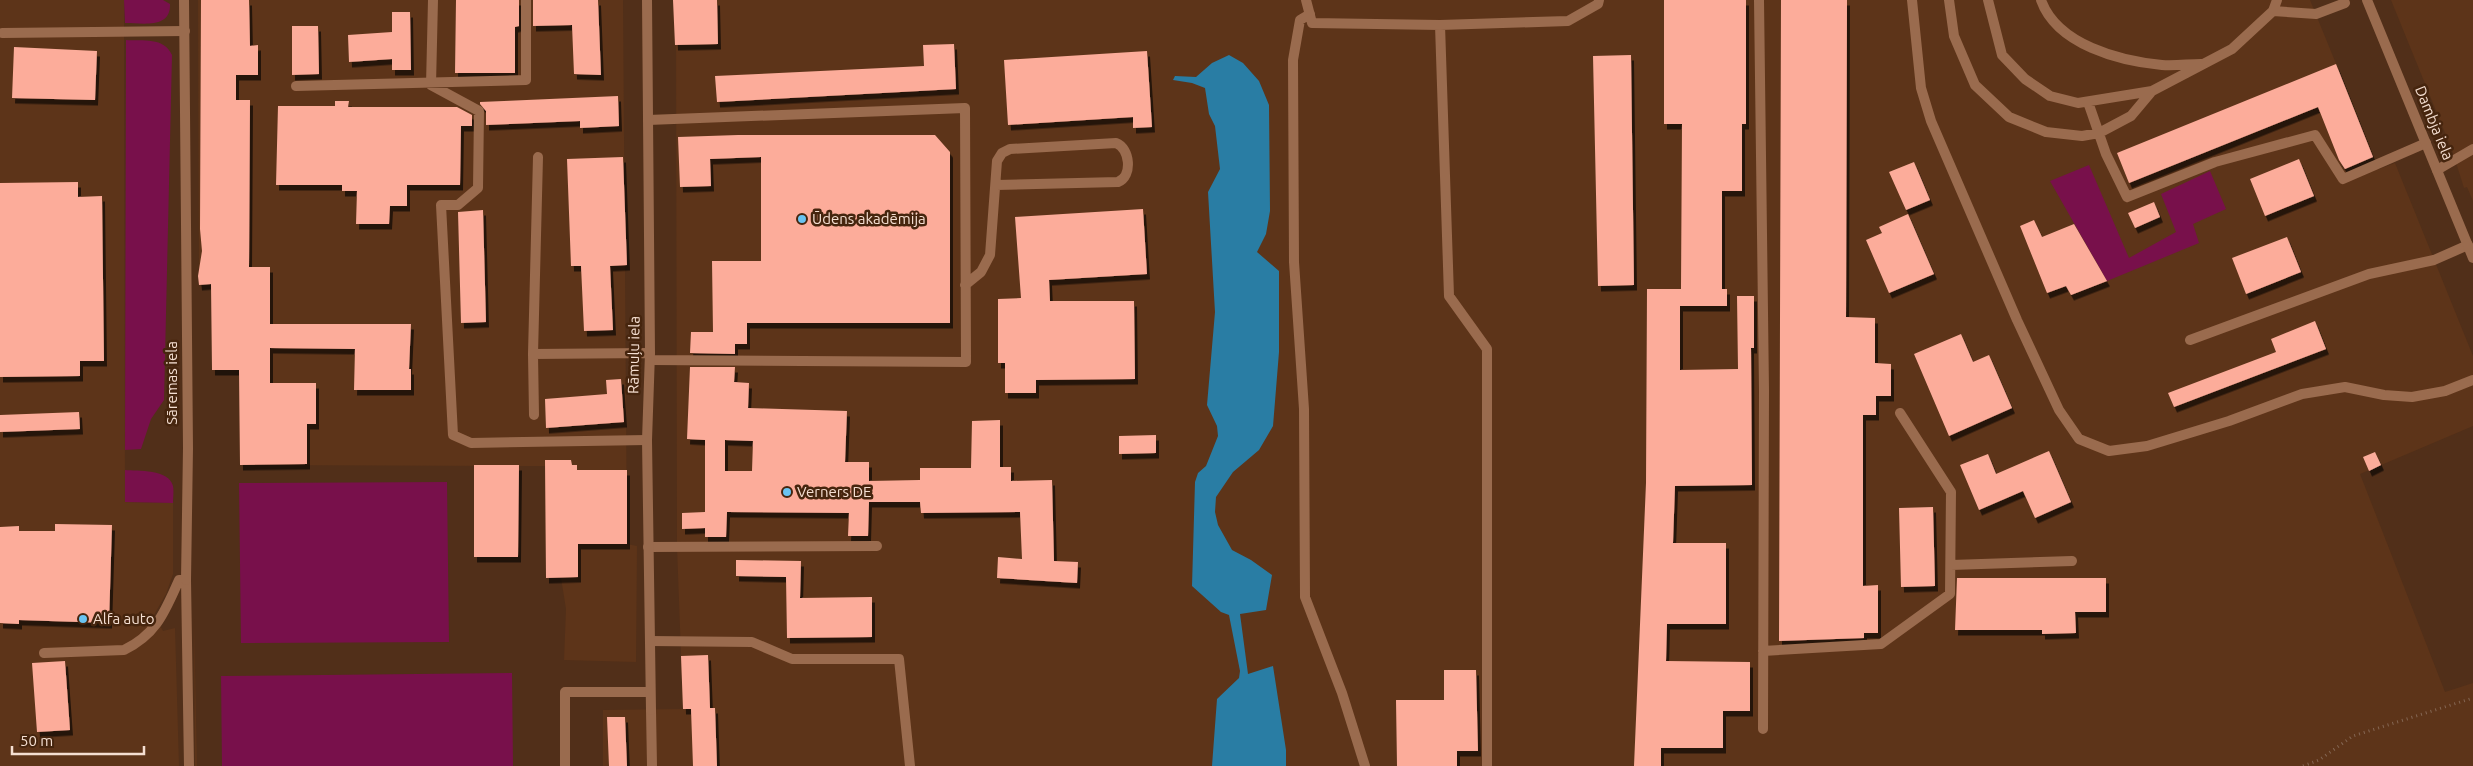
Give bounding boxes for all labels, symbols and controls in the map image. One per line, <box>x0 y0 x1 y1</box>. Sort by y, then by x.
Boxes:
street label: Dambja iela <box>2412 83 2457 162</box>
place label: Ūdens akadēmija <box>812 210 926 227</box>
marker: Ūdens akadēmija <box>796 213 808 225</box>
street label: Rāmuļu iela <box>624 316 643 394</box>
street label: Sāremas iela <box>163 341 180 425</box>
place label: Verners DE <box>797 483 871 500</box>
marker: Verners DE <box>781 486 793 498</box>
place label: Alfa auto <box>93 610 154 627</box>
marker: Alfa auto <box>77 613 89 625</box>
scale bar <box>12 724 145 756</box>
text: 50 m <box>20 732 53 749</box>

